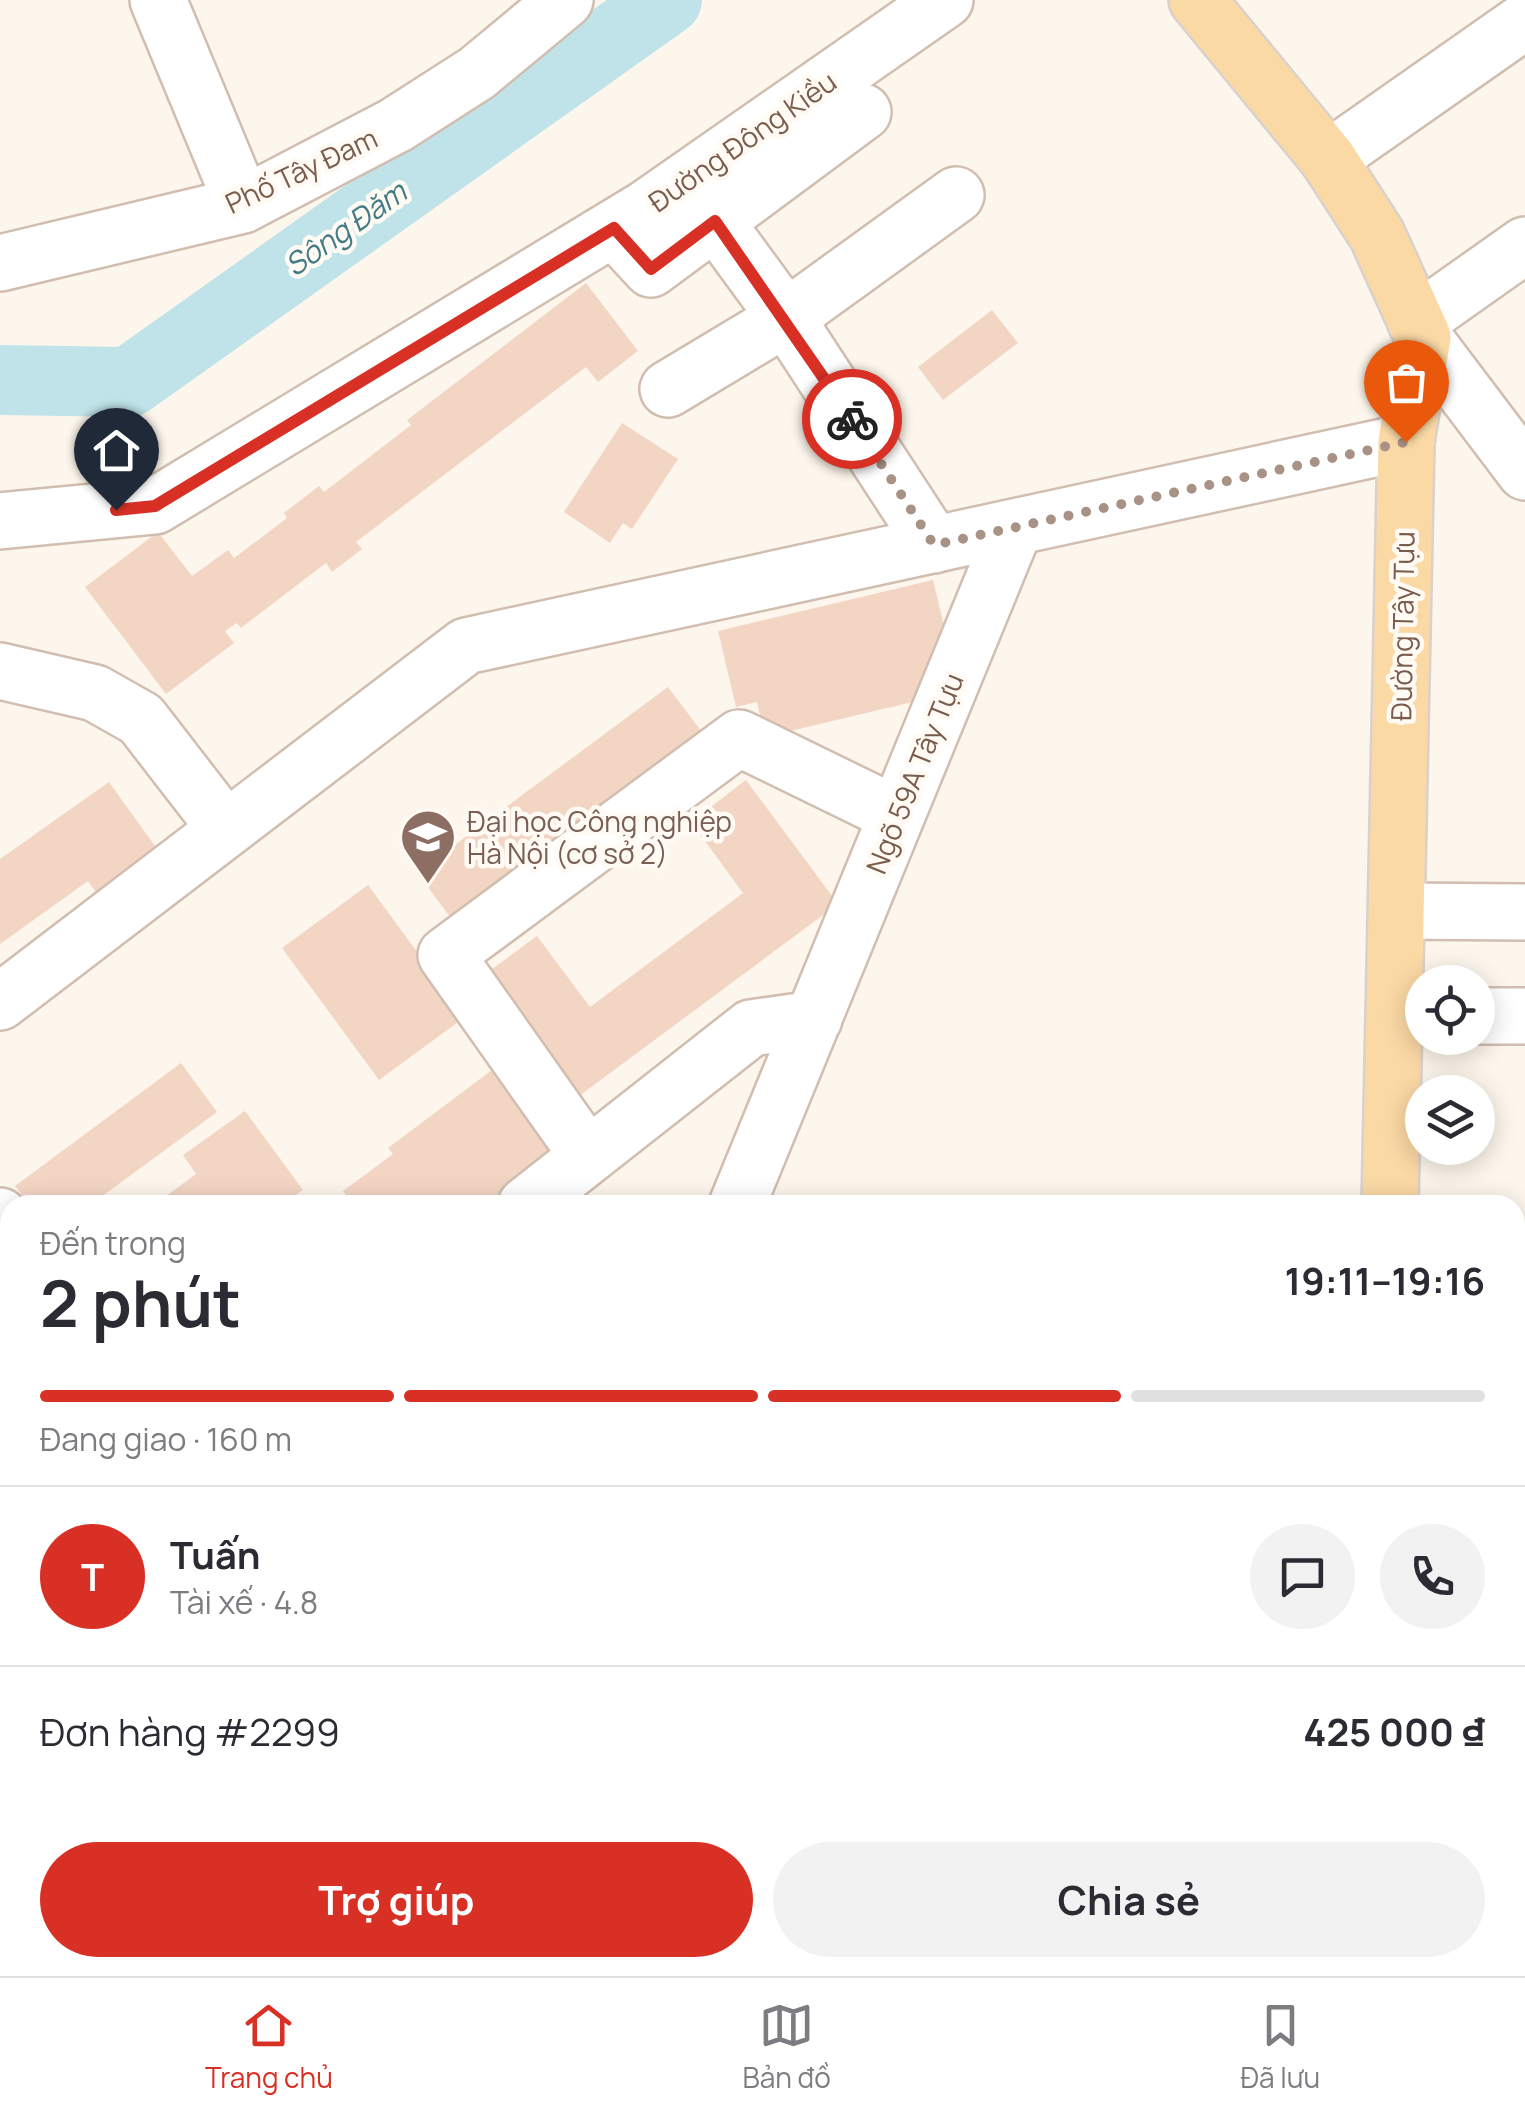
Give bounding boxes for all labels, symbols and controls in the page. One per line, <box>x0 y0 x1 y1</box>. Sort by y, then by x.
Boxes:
street label: Đường Đông Kiều <box>640 62 844 220</box>
street label: Phố Tây Đam <box>219 118 383 222</box>
water label: Sông Đăm <box>276 170 416 285</box>
pin <box>1364 340 1449 443</box>
icon: bag <box>1379 355 1434 410</box>
courier <box>802 369 902 469</box>
icon: bike <box>825 392 880 447</box>
pin <box>74 408 159 511</box>
icon: home <box>89 423 144 478</box>
street label: Đường Tây Tựu <box>1381 531 1423 721</box>
street label: Ngõ 59A Tây Tựu <box>856 667 972 879</box>
place label: Đại học Công nghiệp Hà Nội (cơ sở 2) <box>467 802 732 872</box>
school or university icon: Đại học Công nghiệp Hà Nội (cơ sở 2) <box>398 807 458 886</box>
map controls <box>1405 965 1495 1165</box>
button: locate <box>1405 965 1495 1055</box>
button: layers <box>1405 1075 1495 1165</box>
text: Đến trong <box>40 1221 186 1265</box>
text: 19:11–19:16 <box>1285 1254 1485 1306</box>
text: 2 phút <box>40 1258 241 1347</box>
text: Đang giao · 160 m <box>40 1417 292 1461</box>
button: chat <box>1250 1524 1355 1629</box>
button: phone <box>1380 1524 1485 1629</box>
text: Tuấn <box>170 1528 261 1580</box>
text: T <box>81 1550 104 1602</box>
text: Tài xế · 4.8 <box>170 1580 318 1624</box>
text: Đơn hàng #2299 <box>40 1705 340 1757</box>
text: 425 000 ₫ <box>1303 1705 1485 1757</box>
button: Trợ giúp <box>40 1842 753 1957</box>
button: Chia sẻ <box>773 1842 1485 1957</box>
tab: Trang chủ <box>205 1998 333 2096</box>
tab: Bản đồ <box>743 1998 831 2096</box>
tab: Đã lưu <box>1240 1998 1320 2096</box>

